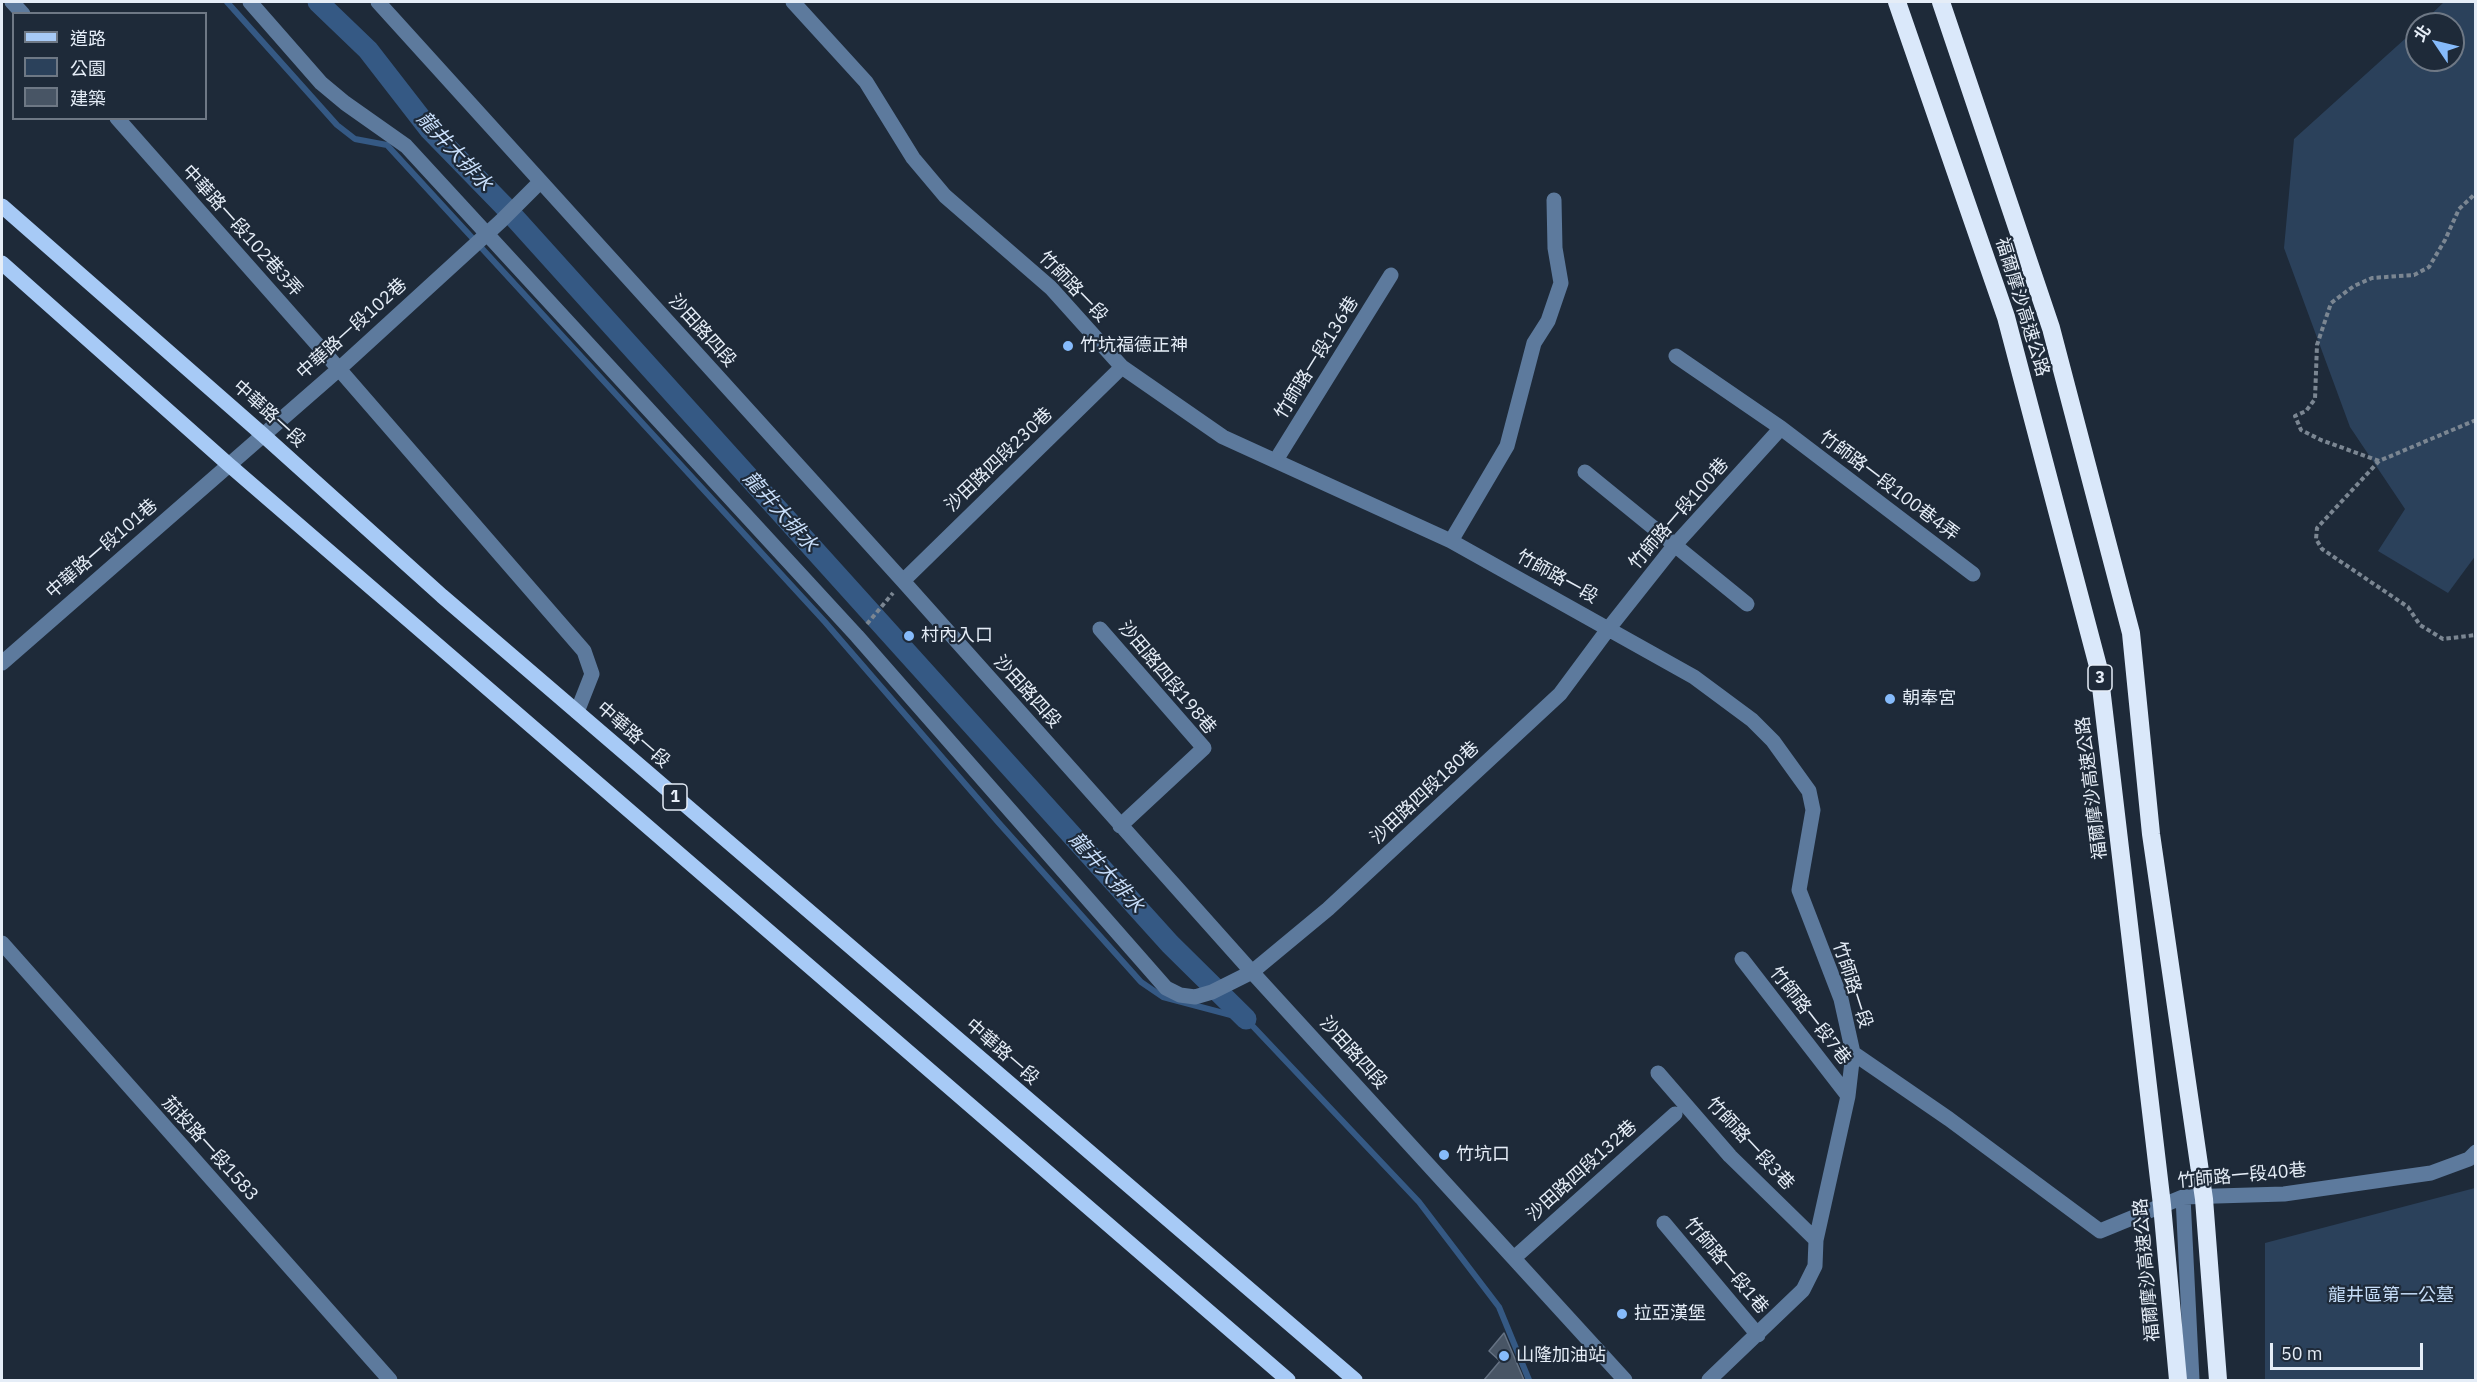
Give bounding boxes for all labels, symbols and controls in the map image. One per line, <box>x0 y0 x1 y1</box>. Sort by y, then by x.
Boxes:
legend <box>12 12 207 120</box>
north arrow <box>2405 12 2465 72</box>
text: 北 <box>2409 21 2435 45</box>
text: 道路 <box>70 27 106 50</box>
text: 公園 <box>70 57 106 80</box>
text: 建築 <box>70 87 106 110</box>
water label: 龍井大排水 <box>411 107 497 197</box>
street label: 中華路一段102巷3弄 <box>177 161 307 301</box>
street label: 福爾摩沙高速公路 <box>1991 235 2053 379</box>
street label: 竹師路一段 <box>1034 247 1112 327</box>
street label: 中華路一段102巷 <box>293 274 411 384</box>
street label: 沙田路四段 <box>664 290 740 372</box>
street label: 竹師路一段136巷 <box>1271 293 1363 423</box>
place label: 竹坑福德正神 <box>1080 335 1188 357</box>
marker: 竹坑福德正神 <box>1061 339 1075 353</box>
street label: 中華路一段 <box>228 376 310 452</box>
street label: 沙田路四段230巷 <box>941 403 1057 517</box>
street label: 竹師路一段100巷4弄 <box>1815 426 1963 546</box>
street label: 竹師路一段100巷 <box>1625 454 1733 574</box>
water label: 龍井大排水 <box>738 467 822 557</box>
street label: 中華路一段101巷 <box>42 495 162 603</box>
street label: 竹師路一段 <box>1512 546 1602 608</box>
street label: 沙田路四段198巷 <box>1114 617 1220 739</box>
place label: 村內入口 <box>921 625 993 647</box>
marker: 村內入口 <box>902 629 916 643</box>
street label: 沙田路四段 <box>989 651 1065 733</box>
road number: 3 <box>2088 665 2112 691</box>
place label: 朝奉宮 <box>1902 688 1956 710</box>
marker: 朝奉宮 <box>1883 692 1897 706</box>
street label: 中華路一段 <box>592 697 674 773</box>
street label: 福爾摩沙高速公路 <box>2073 715 2111 861</box>
street label: 沙田路四段180巷 <box>1366 737 1484 849</box>
road number: 1 <box>663 784 687 810</box>
water label: 龍井大排水 <box>1064 828 1148 918</box>
street label: 竹師路一段 <box>1828 939 1876 1031</box>
street label: 竹師路一段7巷 <box>1765 963 1855 1069</box>
street label: 沙田路四段 <box>1315 1012 1391 1094</box>
street label: 中華路一段 <box>961 1014 1043 1090</box>
street label: 茄投路一段1583 <box>157 1092 263 1206</box>
street label: 竹師路一段3巷 <box>1702 1093 1798 1195</box>
street label: 沙田路四段132巷 <box>1523 1116 1641 1226</box>
place label: 竹坑口 <box>1456 1144 1510 1166</box>
marker: 竹坑口 <box>1437 1148 1451 1162</box>
street label: 竹師路一段40巷 <box>2177 1160 2307 1192</box>
street label: 福爾摩沙高速公路 <box>2130 1197 2164 1343</box>
street label: 竹師路一段1巷 <box>1680 1214 1772 1318</box>
park label: 龍井區第一公墓 <box>2328 1285 2454 1307</box>
place label: 拉亞漢堡 <box>1634 1303 1706 1325</box>
marker: 拉亞漢堡 <box>1615 1307 1629 1321</box>
scale bar <box>2273 1331 2426 1369</box>
text: 50 m <box>2281 1342 2323 1365</box>
place label: 山隆加油站 <box>1516 1345 1606 1367</box>
marker: 山隆加油站 <box>1497 1349 1511 1363</box>

